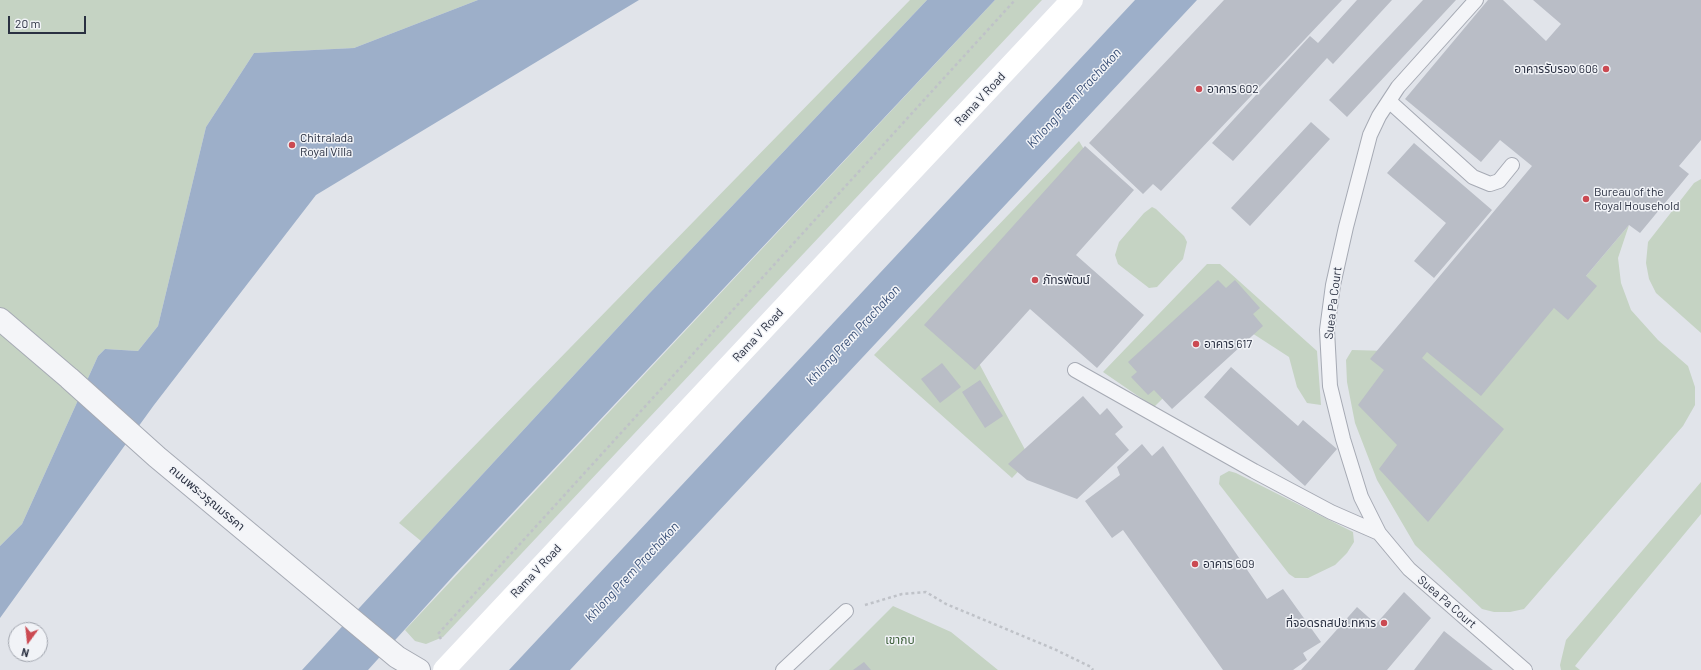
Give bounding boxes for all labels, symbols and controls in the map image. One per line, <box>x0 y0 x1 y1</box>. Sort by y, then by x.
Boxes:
scale bar <box>10 8 88 34</box>
text: 20 m <box>15 16 41 30</box>
water label: Khlong Prem Prachakon <box>1024 45 1124 151</box>
place label: อาคารรับรอง 606 <box>1514 62 1598 76</box>
marker: อาคารรับรอง 606 <box>1601 64 1611 74</box>
street label: Rama V Road <box>952 69 1008 129</box>
place label: อาคาร 602 <box>1207 82 1259 96</box>
marker: อาคาร 602 <box>1194 84 1204 94</box>
place label: Chitralada Royal Villa <box>300 131 353 159</box>
marker: Chitralada Royal Villa <box>287 140 297 150</box>
place label: Bureau of the Royal Household <box>1594 185 1680 213</box>
marker: Bureau of the Royal Household <box>1581 194 1591 204</box>
street label: Suea Pa Court <box>1321 266 1345 340</box>
place label: ภัทรพัฒน์ <box>1043 273 1090 287</box>
marker: ภัทรพัฒน์ <box>1030 275 1040 285</box>
water label: Khlong Prem Prachakon <box>803 282 903 388</box>
street label: Rama V Road <box>730 305 786 365</box>
place label: อาคาร 617 <box>1204 337 1252 351</box>
marker: อาคาร 617 <box>1191 339 1201 349</box>
street label: ถนนพระวรุณมรรคา <box>166 462 248 534</box>
water label: Khlong Prem Prachakon <box>582 519 682 625</box>
street label: Rama V Road <box>508 541 564 601</box>
place label: อาคาร 609 <box>1203 557 1254 571</box>
marker: อาคาร 609 <box>1190 559 1200 569</box>
street label: Suea Pa Court <box>1415 573 1479 631</box>
place label: ที่จอดรถสปช.ทหาร <box>1286 616 1376 630</box>
marker: ที่จอดรถสปช.ทหาร <box>1379 618 1389 628</box>
north arrow <box>8 622 48 662</box>
park label: เขากบ <box>885 633 915 647</box>
text: N <box>20 646 30 660</box>

